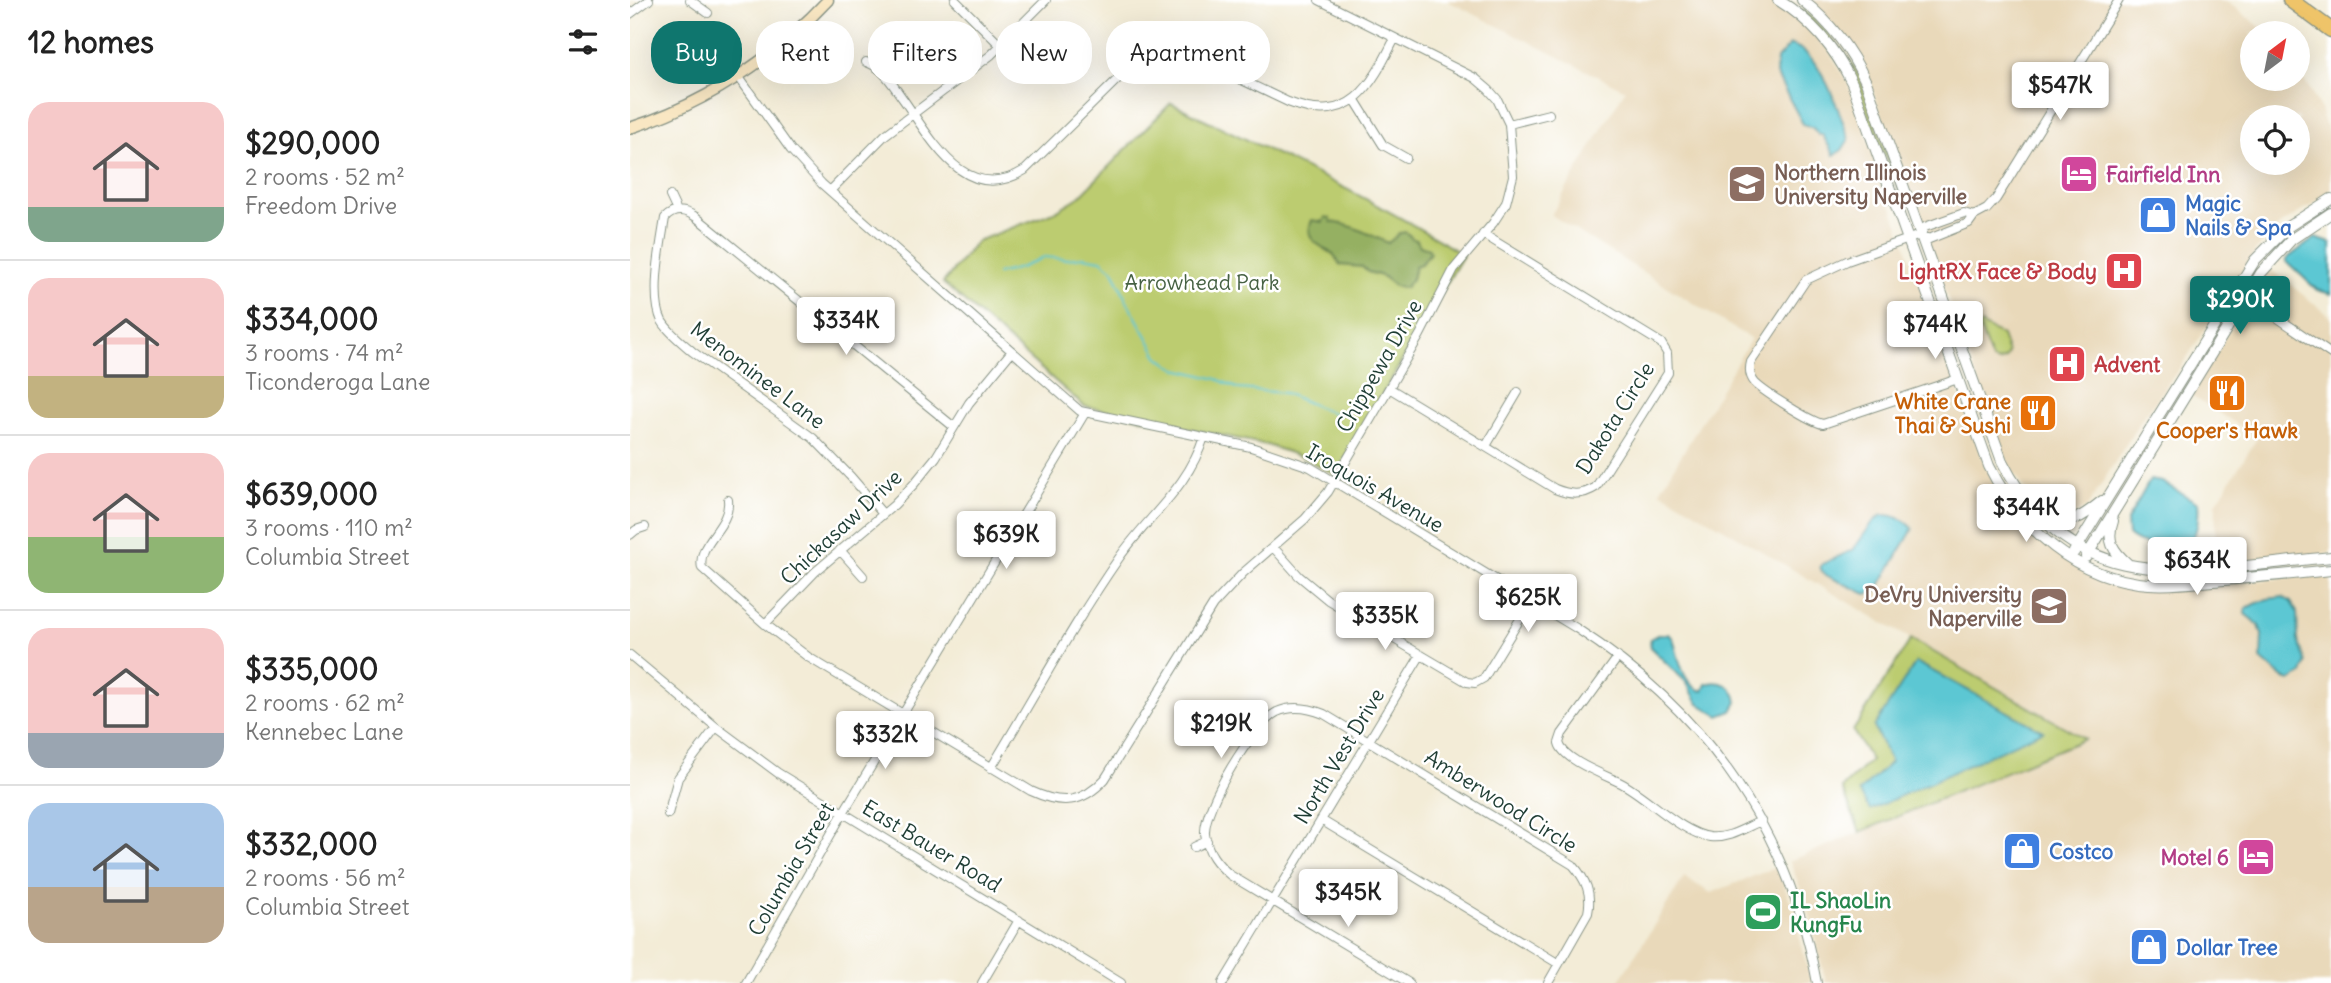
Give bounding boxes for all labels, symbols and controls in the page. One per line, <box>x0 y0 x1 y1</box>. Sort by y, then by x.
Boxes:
chip: Buy <box>651 21 742 84</box>
chip: Rent <box>756 21 854 84</box>
chip: Filters <box>868 21 982 84</box>
chip: New <box>996 21 1092 84</box>
chip: Apartment <box>1106 21 1270 84</box>
north arrow <box>2240 21 2310 91</box>
map controls <box>2240 21 2310 175</box>
text: 12 homes <box>28 23 154 61</box>
icon: filters <box>564 23 602 61</box>
pin: $547K <box>2011 62 2109 122</box>
text: $547K <box>2028 70 2092 99</box>
button: locate <box>2240 105 2310 175</box>
text: $290,000 <box>245 124 381 162</box>
icon: home <box>84 130 168 214</box>
hotel icon: Fairfield Inn <box>2058 153 2100 195</box>
place label: Northern Illinois University Naperville <box>1774 159 1967 210</box>
place label: Fairfield Inn <box>2106 161 2220 188</box>
text: 2 rooms · 52 m² <box>245 162 405 191</box>
school or university icon: Northern Illinois University Naperville <box>1726 163 1768 205</box>
place label: Magic Nails & Spa <box>2185 190 2292 241</box>
text: Freedom Drive <box>245 191 397 220</box>
shop icon: Magic Nails & Spa <box>2137 194 2179 236</box>
hospital icon: LightRX Face & Body <box>2103 250 2145 292</box>
place label: LightRX Face & Body <box>1898 258 2097 285</box>
park label: Arrowhead Park <box>1125 269 1279 296</box>
pin: $290K <box>2191 276 2289 336</box>
text: $290K <box>2206 284 2274 313</box>
street label: Chippewa Drive <box>1330 295 1428 437</box>
pin: $334K <box>797 298 895 357</box>
text: $334,000 <box>245 300 379 338</box>
pin: $744K <box>1886 302 1984 361</box>
text: $334K <box>813 305 879 334</box>
icon: home <box>84 306 168 390</box>
text: $744K <box>1903 309 1967 338</box>
street label: Menominee Lane <box>685 316 831 434</box>
text: 3 rooms · 74 m² <box>245 338 404 367</box>
hospital icon: Advent <box>2046 343 2088 385</box>
place label: Advent <box>2094 351 2161 378</box>
street label: Dakota Circle <box>1570 357 1660 479</box>
text: Ticonderoga Lane <box>245 367 430 396</box>
restaurant icon: Cooper's Hawk <box>2206 372 2248 414</box>
place label: White Crane Thai & Sushi <box>1894 388 2011 439</box>
restaurant icon: White Crane Thai & Sushi <box>2017 392 2059 434</box>
place label: Cooper's Hawk <box>2156 417 2298 444</box>
street label: Iroquois Avenue <box>1301 438 1449 538</box>
street label: Chickasaw Drive <box>775 464 907 590</box>
text: $639,000 <box>245 475 378 513</box>
icon: home <box>84 481 168 565</box>
pin: $344K <box>1977 484 2075 544</box>
text: $344K <box>1993 492 2059 521</box>
pin: $639K <box>957 512 1055 571</box>
text: 3 rooms · 110 m² <box>245 513 413 542</box>
text: $639K <box>973 519 1039 548</box>
pin: $634K <box>2148 538 2246 597</box>
text: Columbia Street <box>245 542 409 571</box>
text: $634K <box>2164 545 2230 574</box>
pin: $625K <box>1479 574 1577 634</box>
place label: DeVry University Naperville <box>1864 581 2022 632</box>
text: $625K <box>1495 582 1561 611</box>
school or university icon: DeVry University Naperville <box>2028 585 2070 627</box>
pin: $335K <box>1336 592 1434 652</box>
text: $335K <box>1352 600 1418 629</box>
text: $335,000 <box>245 650 378 688</box>
icon: home <box>84 656 168 740</box>
street label: North Vest Drive <box>1288 683 1390 829</box>
text: 2 rooms · 62 m² <box>245 688 405 717</box>
pin: $219K <box>1172 700 1270 760</box>
text: $219K <box>1190 708 1252 737</box>
pin: $332K <box>836 712 934 771</box>
text: Kennebec Lane <box>245 717 404 746</box>
text: $332K <box>852 719 918 748</box>
street label: Amberwood Circle <box>1420 743 1582 859</box>
street label: East Bauer Road <box>858 794 1006 898</box>
street label: Columbia Street <box>742 797 840 941</box>
text: $332,000 <box>245 825 378 863</box>
shop icon: Costco <box>2001 830 2043 872</box>
icon: home <box>84 831 168 915</box>
hotel icon: Motel 6 <box>2235 836 2277 878</box>
place label: Costco <box>2049 838 2114 865</box>
place label: Motel 6 <box>2160 844 2229 871</box>
text: 2 rooms · 56 m² <box>245 863 406 892</box>
pin: $345K <box>1299 870 1397 929</box>
text: $345K <box>1315 877 1381 906</box>
place label: IL ShaoLin KungFu <box>1790 887 1891 938</box>
sports icon: IL ShaoLin KungFu <box>1742 891 1784 933</box>
text: Columbia Street <box>245 892 409 921</box>
shop icon: Dollar Tree <box>2128 926 2170 968</box>
place label: Dollar Tree <box>2176 934 2278 961</box>

